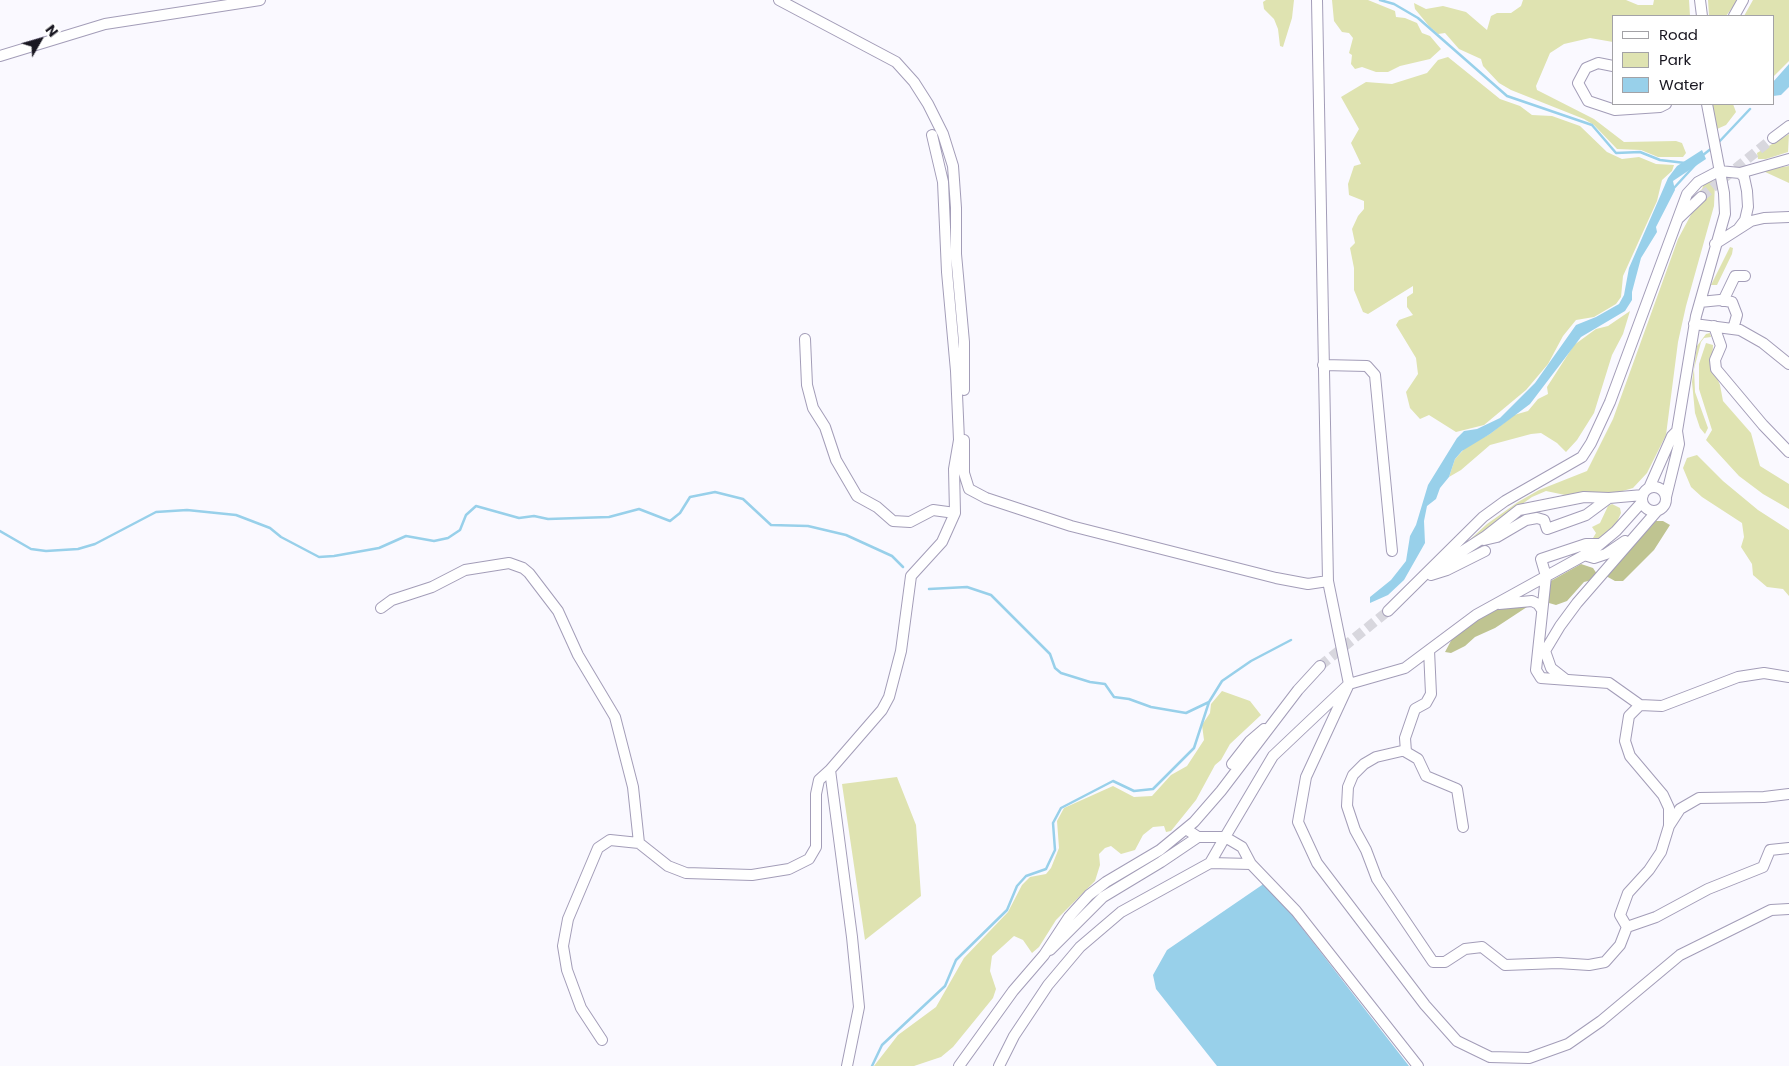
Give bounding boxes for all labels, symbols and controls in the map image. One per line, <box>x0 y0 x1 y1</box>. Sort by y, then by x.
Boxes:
north arrow <box>15 15 65 65</box>
legend <box>1612 15 1774 105</box>
text: N <box>41 20 63 41</box>
text: Road <box>1659 24 1698 45</box>
text: Park <box>1659 49 1691 70</box>
text: Water <box>1659 74 1704 95</box>

